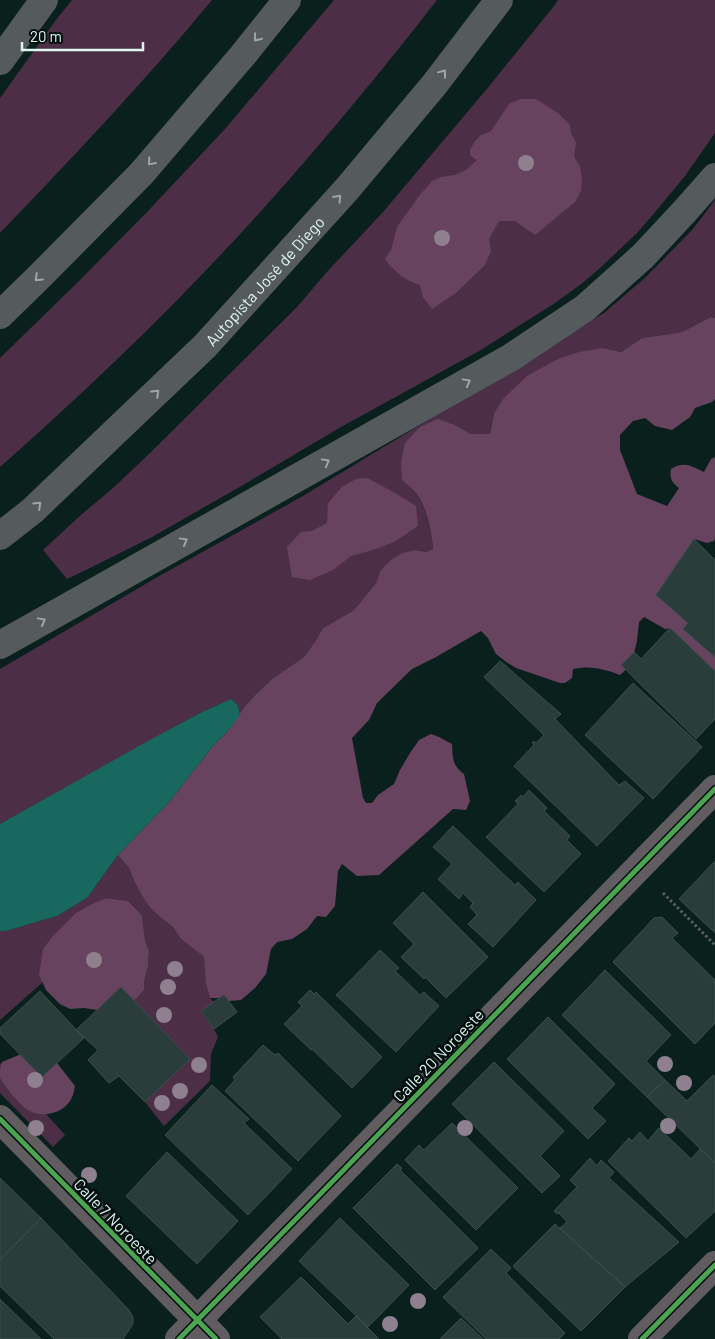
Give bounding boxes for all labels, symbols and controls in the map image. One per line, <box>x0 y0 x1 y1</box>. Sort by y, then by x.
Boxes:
scale bar <box>22 20 144 52</box>
text: 20 m <box>30 27 62 45</box>
one-way arrow <box>254 32 262 41</box>
one-way arrow <box>437 70 445 79</box>
one-way arrow <box>148 156 157 165</box>
one-way arrow <box>333 194 342 203</box>
street label: Autopista José de Diego <box>201 212 328 349</box>
one-way arrow <box>35 272 44 281</box>
one-way arrow <box>462 378 471 388</box>
one-way arrow <box>150 390 159 399</box>
one-way arrow <box>320 458 329 468</box>
one-way arrow <box>32 502 41 511</box>
one-way arrow <box>179 538 188 548</box>
one-way arrow <box>37 617 46 627</box>
street label: Calle 20 Noroeste <box>389 1005 487 1105</box>
street label: Calle 7 Noroeste <box>70 1174 162 1268</box>

